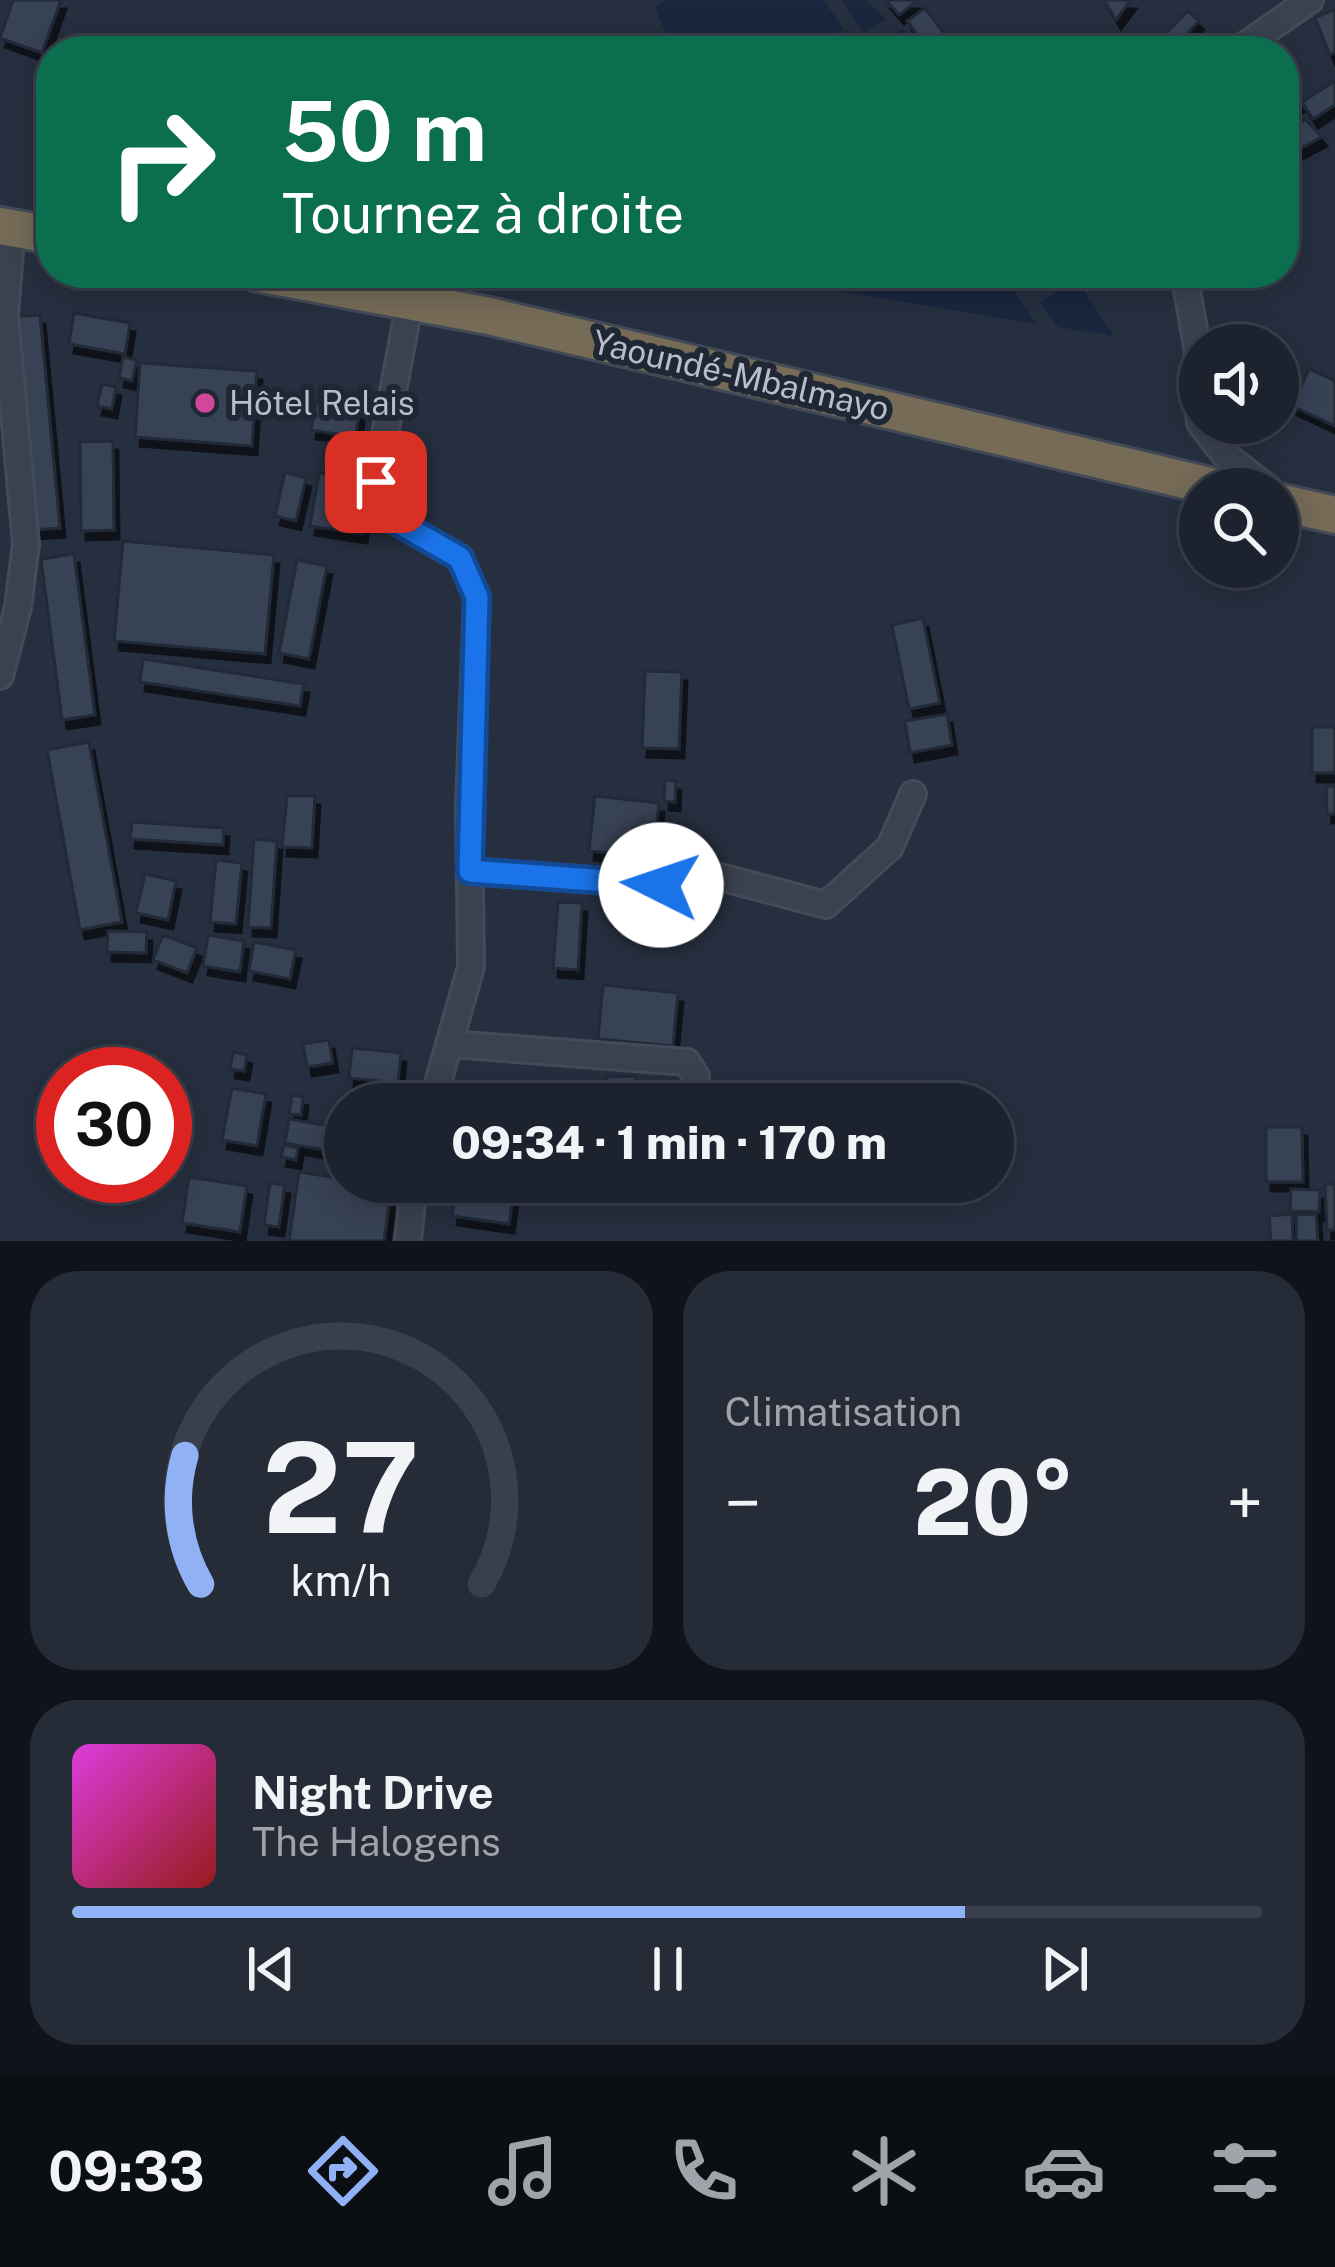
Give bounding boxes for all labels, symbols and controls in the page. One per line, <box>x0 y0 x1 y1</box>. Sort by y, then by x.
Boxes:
text: 50 m <box>282 81 487 180</box>
icon: right <box>84 84 240 240</box>
text: Tournez à droite <box>282 182 684 245</box>
street label: Yaoundé-Mbalmayo <box>589 322 893 428</box>
map controls <box>1179 324 1299 588</box>
button: sound <box>1179 324 1299 444</box>
place label: Hôtel Relais <box>229 384 414 422</box>
marker: Hôtel Relais <box>192 390 218 416</box>
pin <box>325 431 427 533</box>
icon: arrive <box>343 449 409 515</box>
button: search <box>1179 468 1299 588</box>
position arrow <box>598 822 724 948</box>
speed limit sign: 30 <box>36 1047 192 1203</box>
text: 09:34 · 1 min · 170 m <box>451 1116 887 1169</box>
text: Climatisation <box>725 1389 962 1435</box>
text: 27 <box>263 1414 420 1561</box>
text: 20° <box>913 1449 1074 1555</box>
text: − <box>725 1464 761 1542</box>
text: + <box>1226 1464 1263 1542</box>
text: km/h <box>291 1554 392 1605</box>
text: Night Drive <box>252 1766 494 1819</box>
text: The Halogens <box>252 1819 501 1865</box>
icon: previous <box>238 1936 304 2002</box>
icon: pause <box>635 1936 701 2002</box>
icon: next <box>1032 1936 1098 2002</box>
icon: directions <box>301 2129 385 2213</box>
icon: music <box>481 2129 565 2213</box>
icon: phone <box>662 2129 746 2213</box>
icon: climate <box>842 2129 926 2213</box>
icon: car <box>1022 2129 1106 2213</box>
icon: filters <box>1203 2129 1287 2213</box>
text: 09:33 <box>48 2140 205 2203</box>

